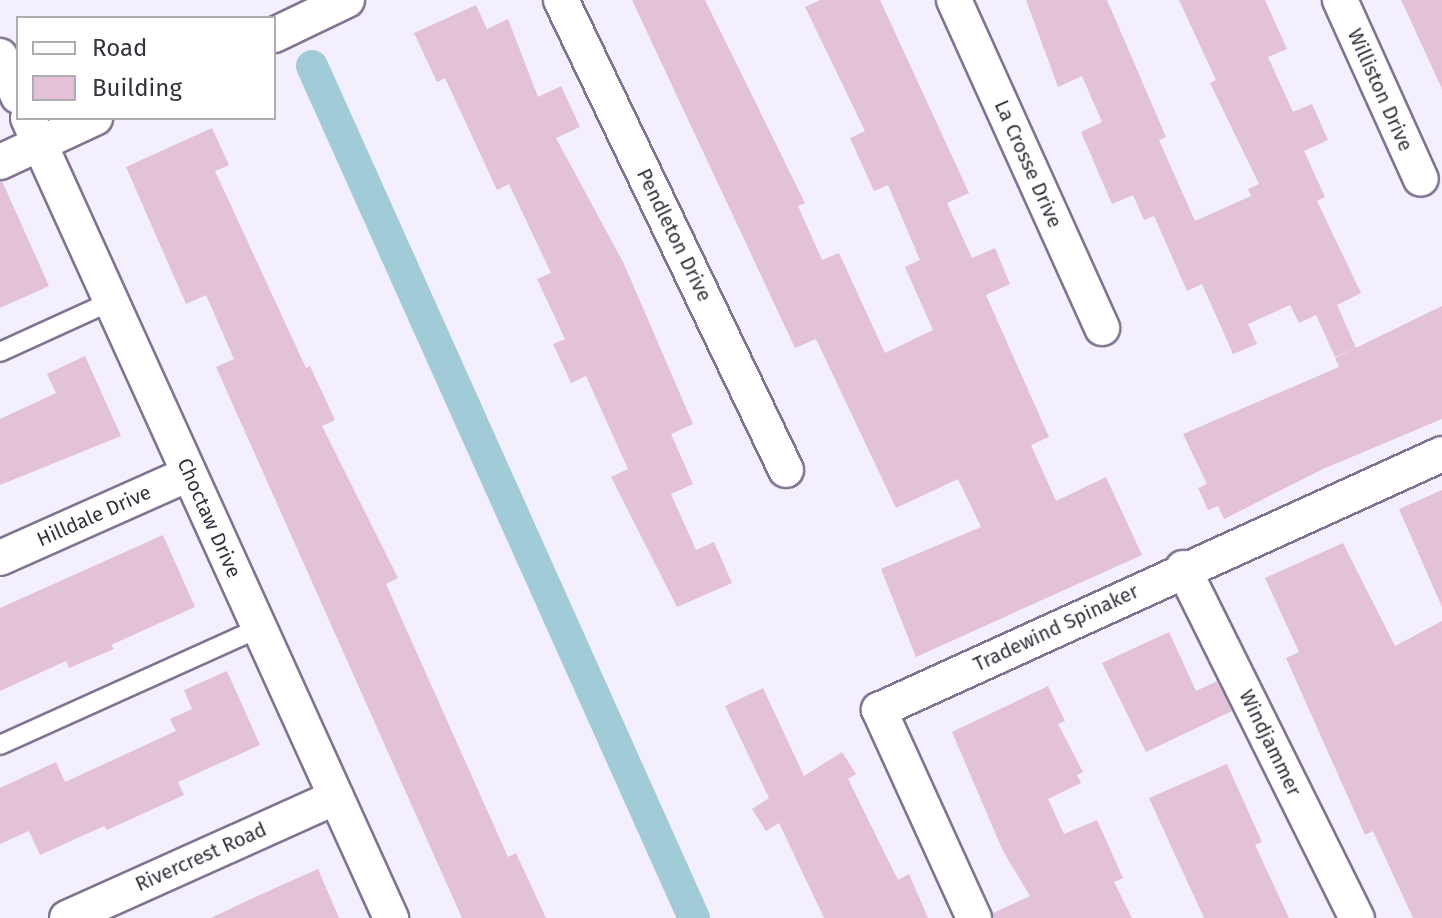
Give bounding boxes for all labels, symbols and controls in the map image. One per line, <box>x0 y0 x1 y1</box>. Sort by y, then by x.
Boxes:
legend <box>16 16 276 120</box>
street label: Williston Drive <box>1342 25 1418 155</box>
text: Road <box>92 34 147 62</box>
text: Building <box>92 74 182 102</box>
street label: La Crosse Drive <box>989 96 1067 232</box>
street label: Pendleton Drive <box>631 165 717 305</box>
street label: Choctaw Drive <box>172 454 246 582</box>
street label: Hilldale Drive <box>33 480 155 552</box>
street label: Tradewind Spinaker <box>970 579 1142 677</box>
street label: Windjammer <box>1234 686 1306 800</box>
street label: Rivercrest Road <box>132 817 270 897</box>

